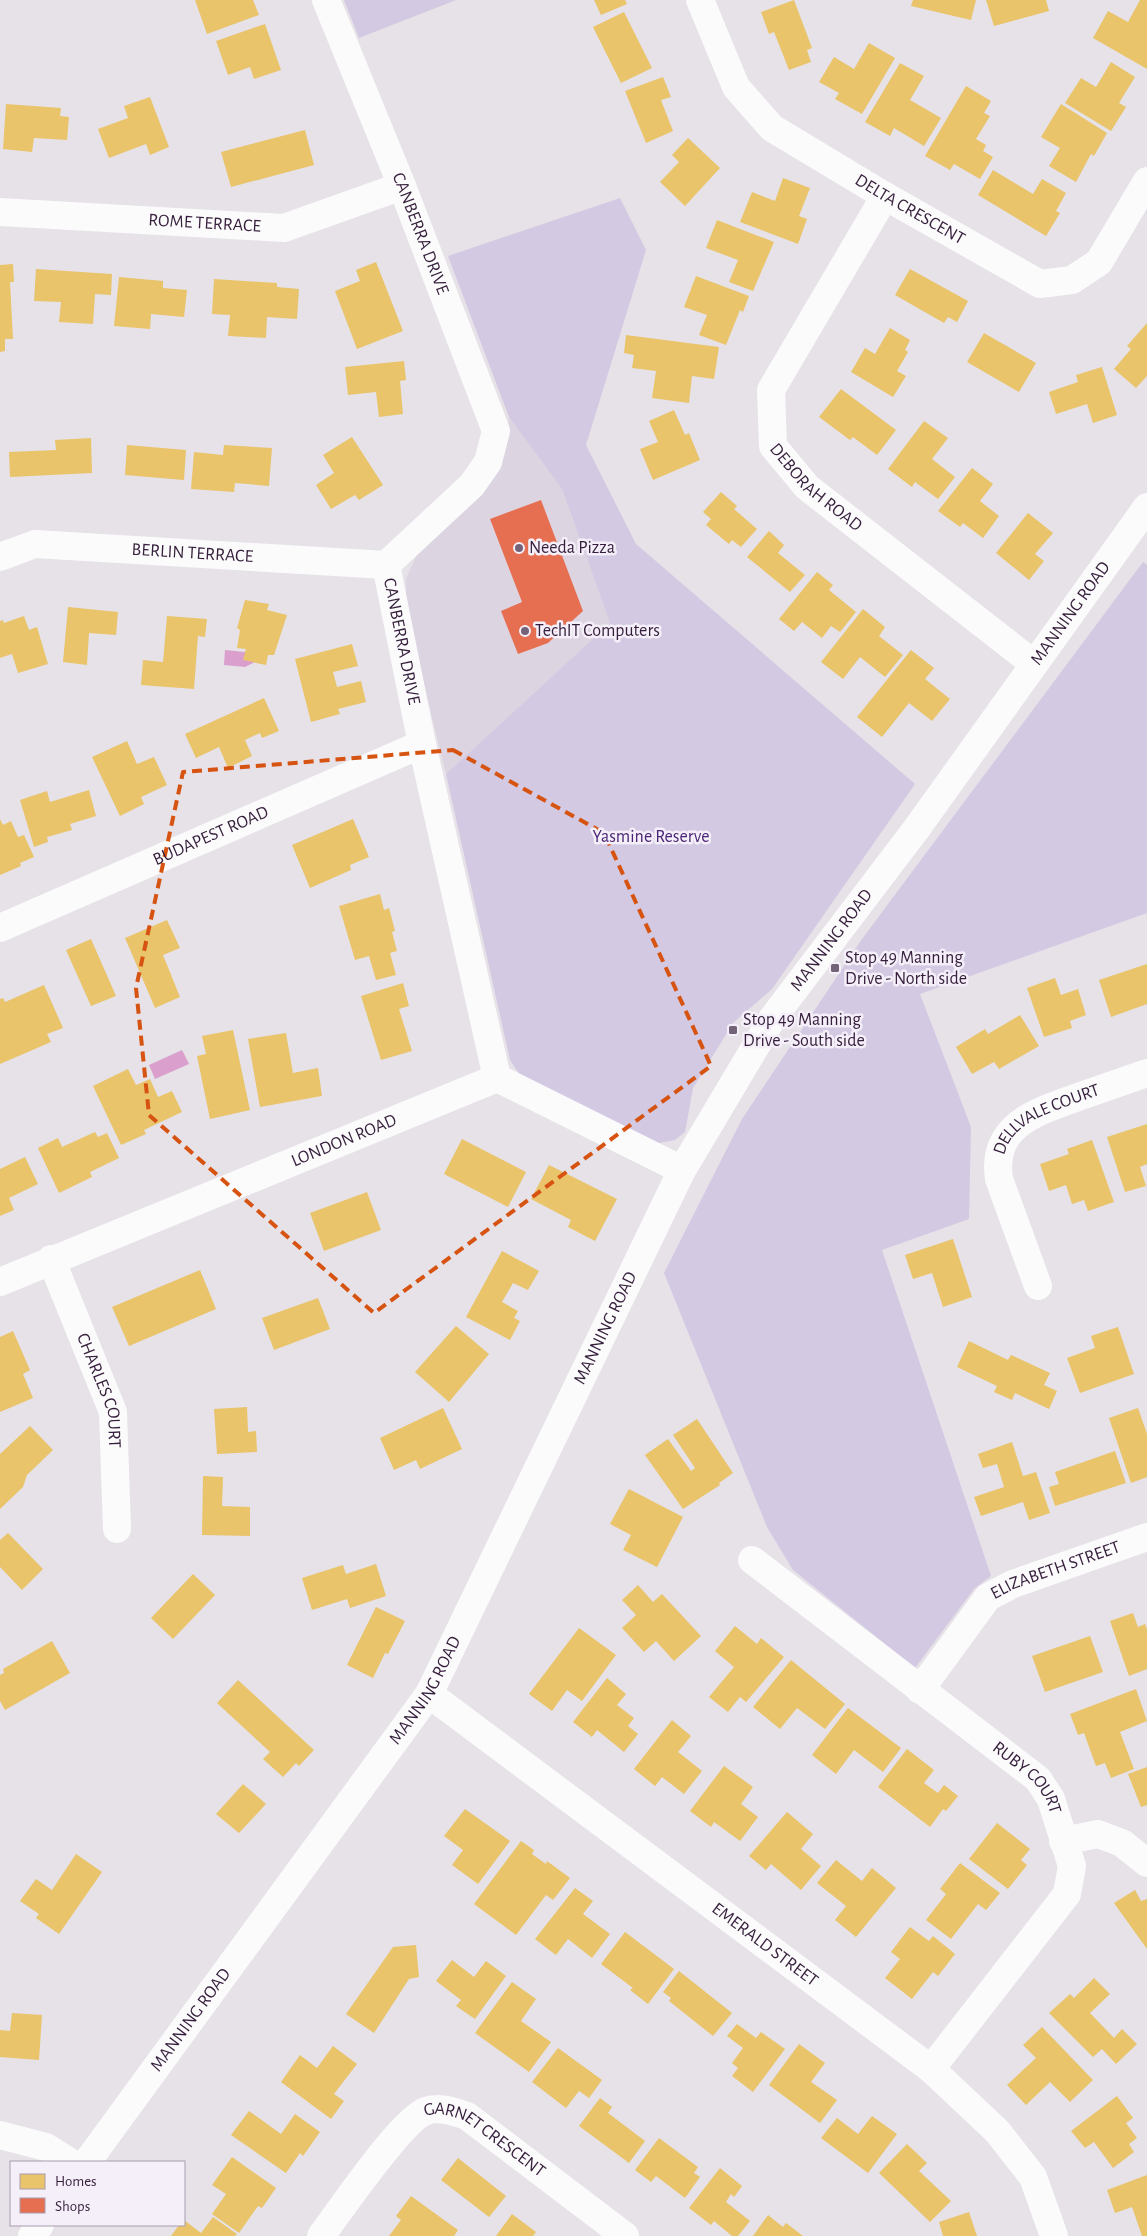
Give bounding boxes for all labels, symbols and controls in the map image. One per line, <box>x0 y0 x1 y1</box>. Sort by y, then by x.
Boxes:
street label: CANBERRA DRIVE <box>389 170 452 297</box>
street label: DELTA CRESCENT <box>852 171 968 248</box>
street label: ROME TERRACE <box>148 211 262 236</box>
street label: DEBORAH ROAD <box>766 440 865 535</box>
place label: Needa Pizza <box>529 539 615 557</box>
street label: BERLIN TERRACE <box>131 541 254 566</box>
marker: Needa Pizza <box>513 542 525 554</box>
street label: MANNING ROAD <box>1028 558 1114 669</box>
street label: CANBERRA DRIVE <box>380 577 423 707</box>
place label: TechIT Computers <box>535 622 660 640</box>
marker: TechIT Computers <box>519 625 531 637</box>
street label: BUDAPEST ROAD <box>150 803 271 869</box>
park label: Yasmine Reserve <box>593 828 709 846</box>
street label: MANNING ROAD <box>787 886 876 995</box>
place label: Stop 49 Manning Drive - North side <box>845 949 967 988</box>
marker: Stop 49 Manning Drive - North side <box>829 962 841 974</box>
place label: Stop 49 Manning Drive - South side <box>743 1011 865 1050</box>
marker: Stop 49 Manning Drive - South side <box>727 1024 739 1036</box>
street label: DELLVALE COURT <box>991 1081 1102 1157</box>
street label: LONDON ROAD <box>289 1111 399 1170</box>
street label: MANNING ROAD <box>571 1269 640 1387</box>
street label: CHARLES COURT <box>73 1331 123 1448</box>
street label: ELIZABETH STREET <box>988 1538 1123 1603</box>
street label: MANNING ROAD <box>386 1634 464 1748</box>
street label: RUBY COURT <box>989 1738 1064 1816</box>
street label: EMERALD STREET <box>708 1899 821 1990</box>
street label: MANNING ROAD <box>147 1965 234 2075</box>
street label: GARNET CRESCENT <box>422 2100 549 2181</box>
legend <box>10 2161 185 2226</box>
text: Homes <box>55 2174 97 2189</box>
text: Shops <box>55 2199 90 2214</box>

